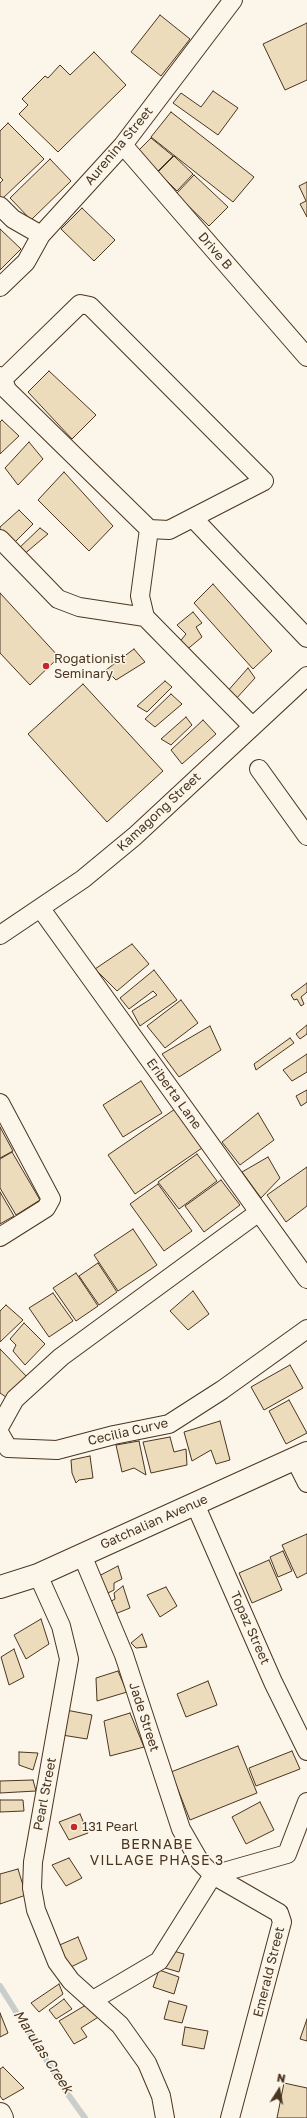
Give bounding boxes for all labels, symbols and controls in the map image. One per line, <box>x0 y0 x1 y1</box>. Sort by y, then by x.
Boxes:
street label: Aurenina Street <box>82 104 156 188</box>
street label: Drive B <box>195 229 235 273</box>
place label: Rogationist Seminary <box>54 651 126 682</box>
marker: Rogationist Seminary <box>41 661 51 671</box>
street label: Kamagong Street <box>114 769 204 855</box>
street label: Eriberta Lane <box>143 1056 205 1132</box>
street label: Cecilia Curve <box>86 1415 170 1449</box>
street label: Gatchalian Avenue <box>98 1491 210 1553</box>
street label: Topaz Street <box>227 1589 273 1667</box>
street label: Jade Street <box>125 1680 163 1754</box>
street label: Pearl Street <box>30 1756 60 1832</box>
place label: 131 Pearl <box>82 1819 138 1835</box>
marker: 131 Pearl <box>69 1822 79 1832</box>
district label: BERNABE VILLAGE PHASE 3 <box>90 1837 224 1870</box>
street label: Emerald Street <box>250 1925 288 2019</box>
water label: Marulas Creek <box>10 2007 76 2097</box>
north arrow <box>259 2070 299 2110</box>
text: N <box>276 2071 287 2085</box>

